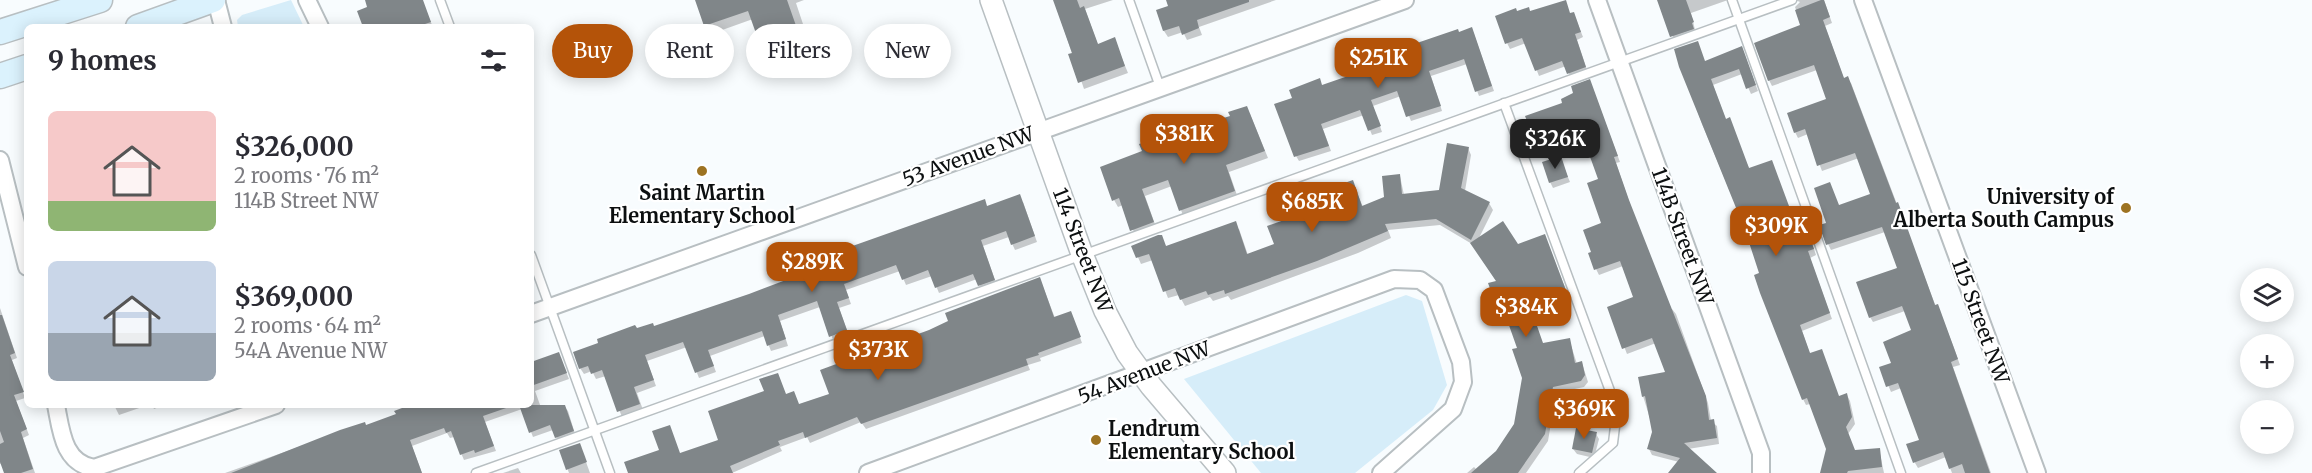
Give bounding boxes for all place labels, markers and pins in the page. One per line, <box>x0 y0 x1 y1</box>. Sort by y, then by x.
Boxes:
pin: $251K <box>1336 38 1420 89</box>
pin: $381K <box>1142 114 1226 165</box>
pin: $326K <box>1513 119 1597 170</box>
marker: Saint Martin Elementary School <box>695 164 709 178</box>
place label: Saint Martin Elementary School <box>609 180 796 228</box>
pin: $685K <box>1270 182 1354 233</box>
place label: University of Alberta South Campus <box>1892 184 2115 232</box>
marker: University of Alberta South Campus <box>2119 201 2133 215</box>
pin: $309K <box>1734 206 1818 257</box>
pin: $289K <box>770 242 854 293</box>
pin: $384K <box>1484 287 1568 338</box>
pin: $373K <box>836 330 920 381</box>
pin: $369K <box>1542 389 1626 440</box>
place label: Lendrum Elementary School <box>1108 416 1295 464</box>
marker: Lendrum Elementary School <box>1089 433 1103 447</box>

